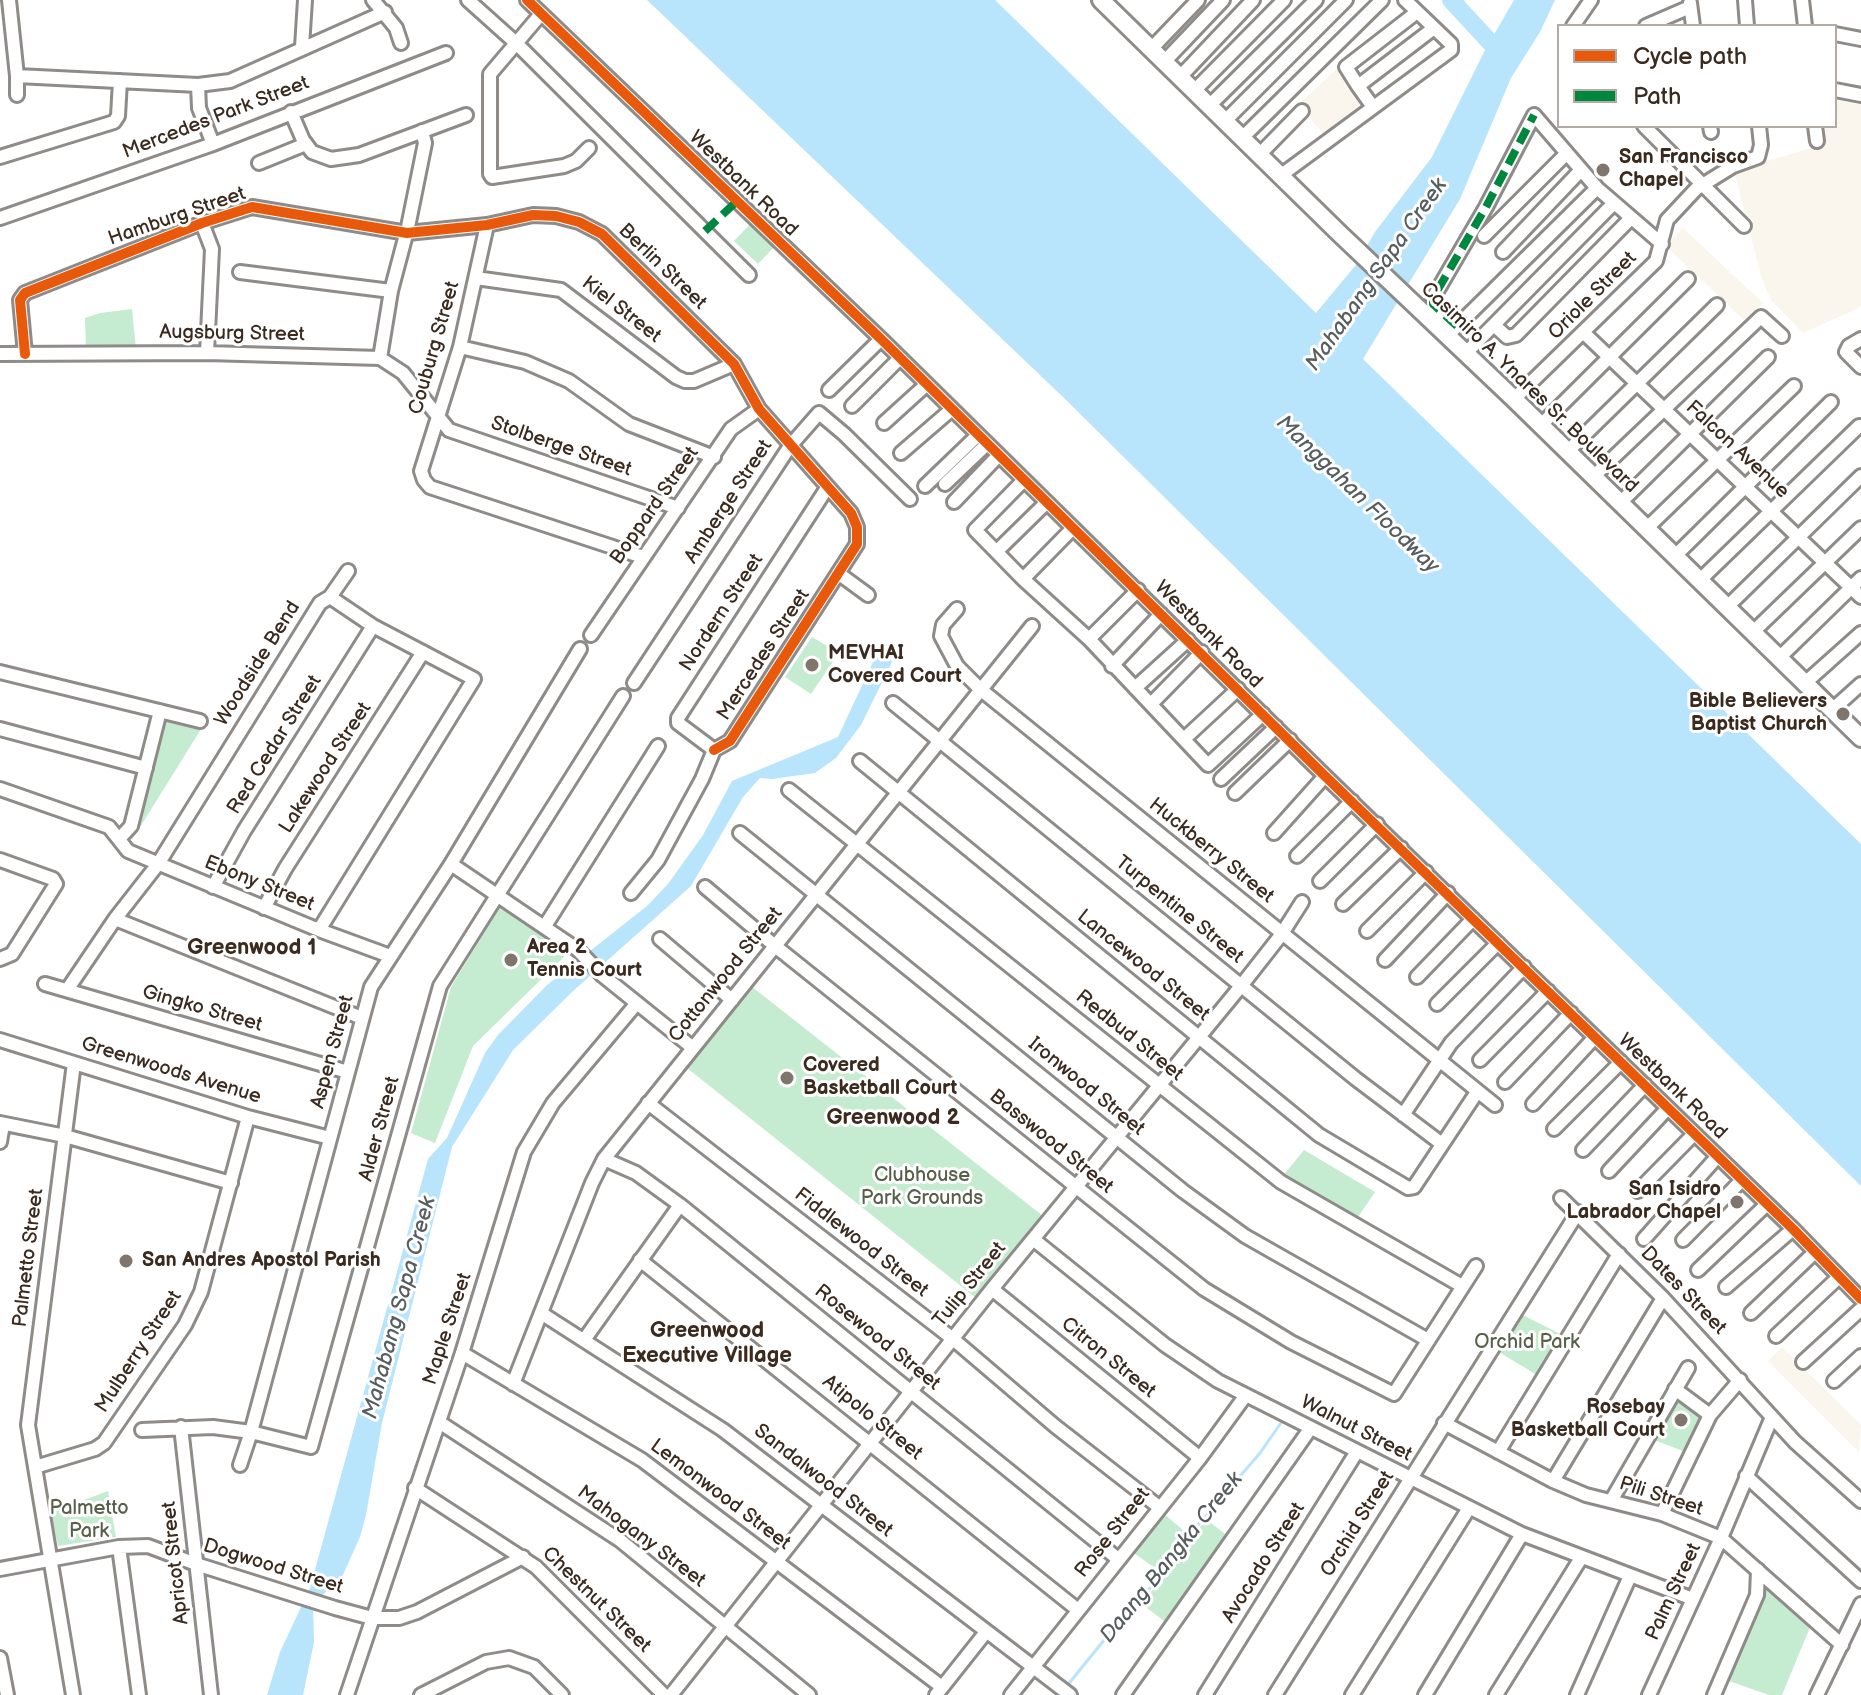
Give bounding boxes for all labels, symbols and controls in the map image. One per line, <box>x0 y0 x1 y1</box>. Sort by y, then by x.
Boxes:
legend <box>1557 24 1837 128</box>
text: Cycle path <box>1633 42 1747 71</box>
street label: Mercedes Park Street <box>120 71 312 165</box>
text: Path <box>1633 82 1681 111</box>
street label: Westbank Road <box>683 126 803 242</box>
place label: San Francisco Chapel <box>1619 146 1748 193</box>
marker: San Francisco Chapel <box>1594 161 1612 179</box>
water label: Mahabang Sapa Creek <box>1301 174 1453 376</box>
street label: Hamburg Street <box>105 182 249 252</box>
street label: Berlin Street <box>613 219 711 315</box>
street label: Oriole Street <box>1544 247 1642 345</box>
street label: Kiel Street <box>576 272 666 348</box>
street label: Casimiro A. Ynares Sr. Boulevard <box>1415 278 1643 498</box>
street label: Couburg Street <box>405 279 465 417</box>
street label: Augsburg Street <box>159 321 305 347</box>
street label: Falcon Avenue <box>1680 396 1794 504</box>
water label: Manggahan Floodway <box>1270 410 1444 580</box>
street label: Stolberge Street <box>488 412 634 482</box>
street label: Amberge Street <box>680 436 778 568</box>
street label: Boppard Street <box>606 443 704 569</box>
street label: Nordern Street <box>675 550 769 676</box>
street label: Westbank Road <box>1149 576 1267 694</box>
street label: Mercedes Street <box>713 585 815 725</box>
street label: Woodside Bend <box>210 597 306 731</box>
place label: MEVHAI Covered Court <box>828 642 962 689</box>
marker: MEVHAI Covered Court <box>803 656 821 674</box>
street label: Red Cedar Street <box>223 671 327 819</box>
place label: Bible Believers Baptist Church <box>1689 690 1827 737</box>
street label: Lakewood Street <box>275 698 377 838</box>
marker: Bible Believers Baptist Church <box>1834 705 1852 723</box>
street label: Huckberry Street <box>1144 793 1278 909</box>
street label: Ebony Street <box>201 851 317 917</box>
street label: Turpentine Street <box>1110 851 1248 969</box>
street label: Cottonwood Street <box>664 902 788 1048</box>
street label: Lancewood Street <box>1072 905 1214 1027</box>
district label: Greenwood 1 <box>187 935 317 961</box>
place label: Area 2 Tennis Court <box>527 936 642 983</box>
marker: Area 2 Tennis Court <box>502 951 520 969</box>
street label: Gingko Street <box>139 980 265 1038</box>
street label: Redbud Street <box>1070 985 1188 1087</box>
street label: Aspen Street <box>306 993 360 1111</box>
street label: Westbank Road <box>1612 1029 1732 1145</box>
street label: Greenwoods Avenue <box>78 1032 264 1110</box>
street label: Ironwood Street <box>1023 1033 1149 1141</box>
place label: Covered Basketball Court <box>803 1054 957 1101</box>
marker: Covered Basketball Court <box>778 1069 796 1087</box>
street label: Alder Street <box>355 1074 405 1184</box>
street label: Basswood Street <box>984 1085 1118 1199</box>
district label: Greenwood 2 <box>826 1105 960 1131</box>
park label: Clubhouse Park Grounds <box>861 1164 983 1211</box>
place label: San Isidro Labrador Chapel <box>1567 1178 1721 1225</box>
street label: Fiddlewood Street <box>789 1183 933 1303</box>
street label: Palmetto Street <box>9 1187 49 1329</box>
marker: San Isidro Labrador Chapel <box>1728 1193 1746 1211</box>
water label: Mahabang Sapa Creek <box>358 1194 442 1422</box>
street label: Tulip Street <box>928 1238 1012 1332</box>
street label: Dates Street <box>1635 1242 1731 1340</box>
place label: San Andres Apostol Parish <box>142 1249 381 1273</box>
marker: San Andres Apostol Parish <box>117 1252 135 1270</box>
street label: Maple Street <box>419 1270 477 1388</box>
street label: Rosewood Street <box>809 1280 945 1396</box>
street label: Mulberry Street <box>91 1286 187 1418</box>
street label: Citron Street <box>1056 1313 1160 1403</box>
district label: Greenwood Executive Village <box>622 1318 792 1370</box>
park label: Orchid Park <box>1474 1331 1580 1355</box>
street label: Atipolo Street <box>817 1370 927 1466</box>
street label: Walnut Street <box>1296 1391 1416 1467</box>
place label: Rosebay Basketball Court <box>1511 1396 1665 1443</box>
marker: Rosebay Basketball Court <box>1672 1411 1690 1429</box>
street label: Sandalwood Street <box>749 1419 897 1543</box>
street label: Lemonwood Street <box>645 1434 795 1556</box>
water label: Daang Bangka Creek <box>1095 1467 1249 1649</box>
street label: Orchid Street <box>1316 1467 1400 1581</box>
street label: Pili Street <box>1616 1472 1706 1522</box>
street label: Mahogany Street <box>572 1481 710 1593</box>
street label: Rose Street <box>1070 1483 1156 1583</box>
park label: Palmetto Park <box>50 1497 128 1544</box>
street label: Avocado Street <box>1217 1498 1311 1628</box>
street label: Apricot Street <box>158 1500 194 1626</box>
street label: Dogwood Street <box>200 1534 346 1600</box>
street label: Palm Street <box>1641 1540 1707 1644</box>
street label: Chestnut Street <box>537 1542 655 1658</box>

